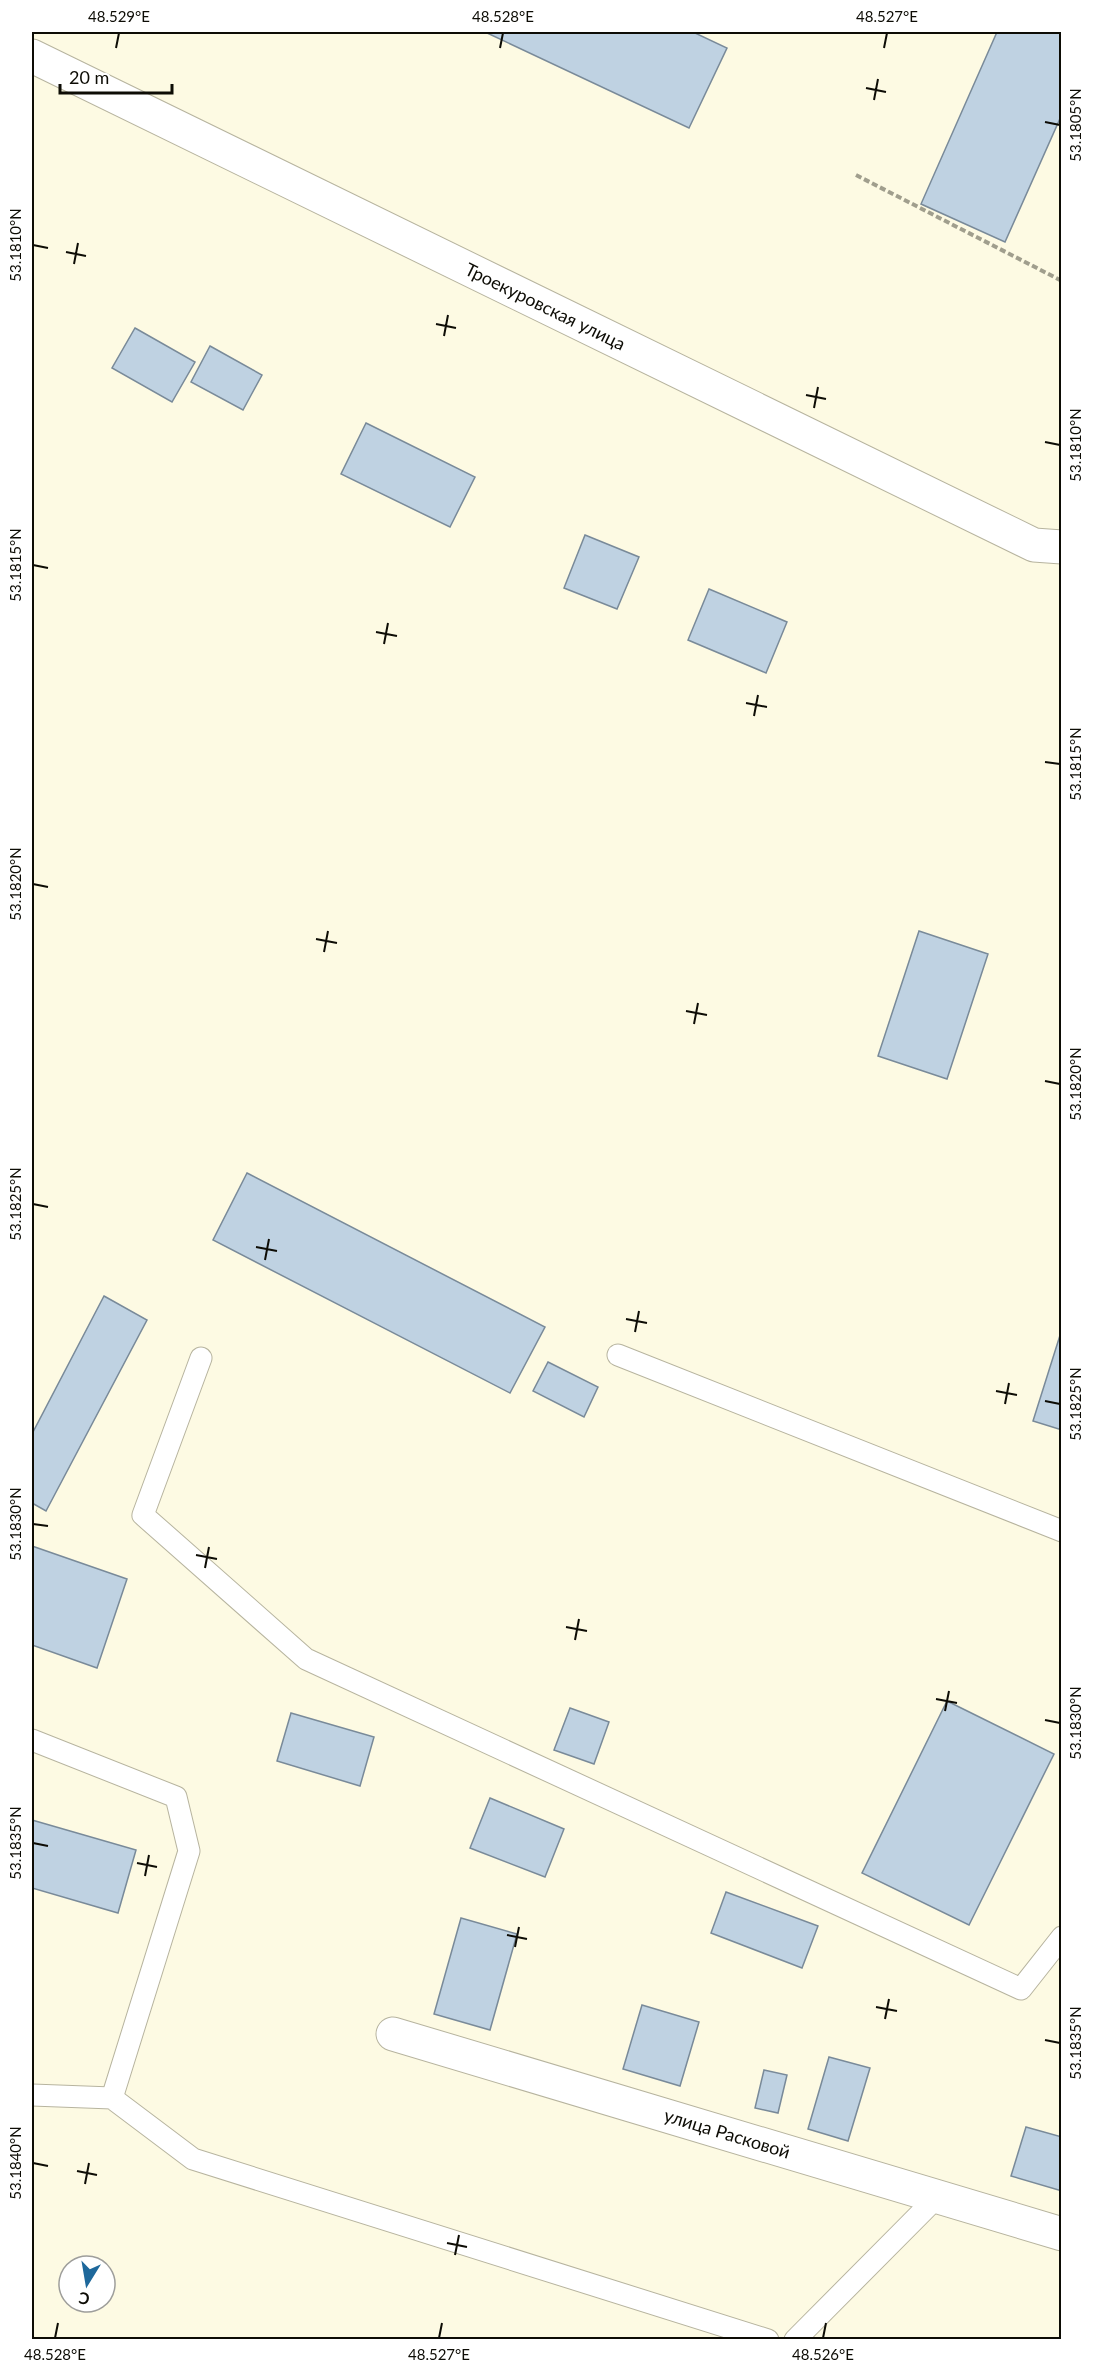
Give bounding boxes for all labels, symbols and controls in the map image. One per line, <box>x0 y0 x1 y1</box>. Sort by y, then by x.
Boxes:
text: 48.529°E <box>88 7 150 25</box>
text: 48.528°E <box>472 7 534 25</box>
text: 48.527°E <box>856 7 918 25</box>
scale bar <box>60 57 172 95</box>
text: 20 m <box>69 66 109 88</box>
text: 53.1805°N <box>1066 88 1084 162</box>
text: 53.1810°N <box>6 208 24 282</box>
street label: Троекуровская улица <box>462 258 629 355</box>
text: 53.1810°N <box>1066 408 1084 482</box>
text: 53.1815°N <box>6 528 24 602</box>
text: 53.1815°N <box>1066 727 1084 801</box>
text: 53.1820°N <box>6 847 24 921</box>
text: 53.1820°N <box>1066 1047 1084 1121</box>
text: 53.1825°N <box>6 1167 24 1241</box>
text: 53.1825°N <box>1066 1367 1084 1441</box>
text: 53.1830°N <box>6 1487 24 1561</box>
text: 53.1830°N <box>1066 1686 1084 1760</box>
text: 53.1835°N <box>6 1806 24 1880</box>
text: 53.1835°N <box>1066 2006 1084 2080</box>
street label: улица Расковой <box>662 2103 793 2163</box>
text: 53.1840°N <box>6 2126 24 2200</box>
north arrow <box>57 2254 117 2314</box>
text: С <box>77 2289 91 2310</box>
text: 48.528°E <box>24 2345 86 2363</box>
text: 48.527°E <box>408 2345 470 2363</box>
text: 48.526°E <box>792 2345 854 2363</box>

